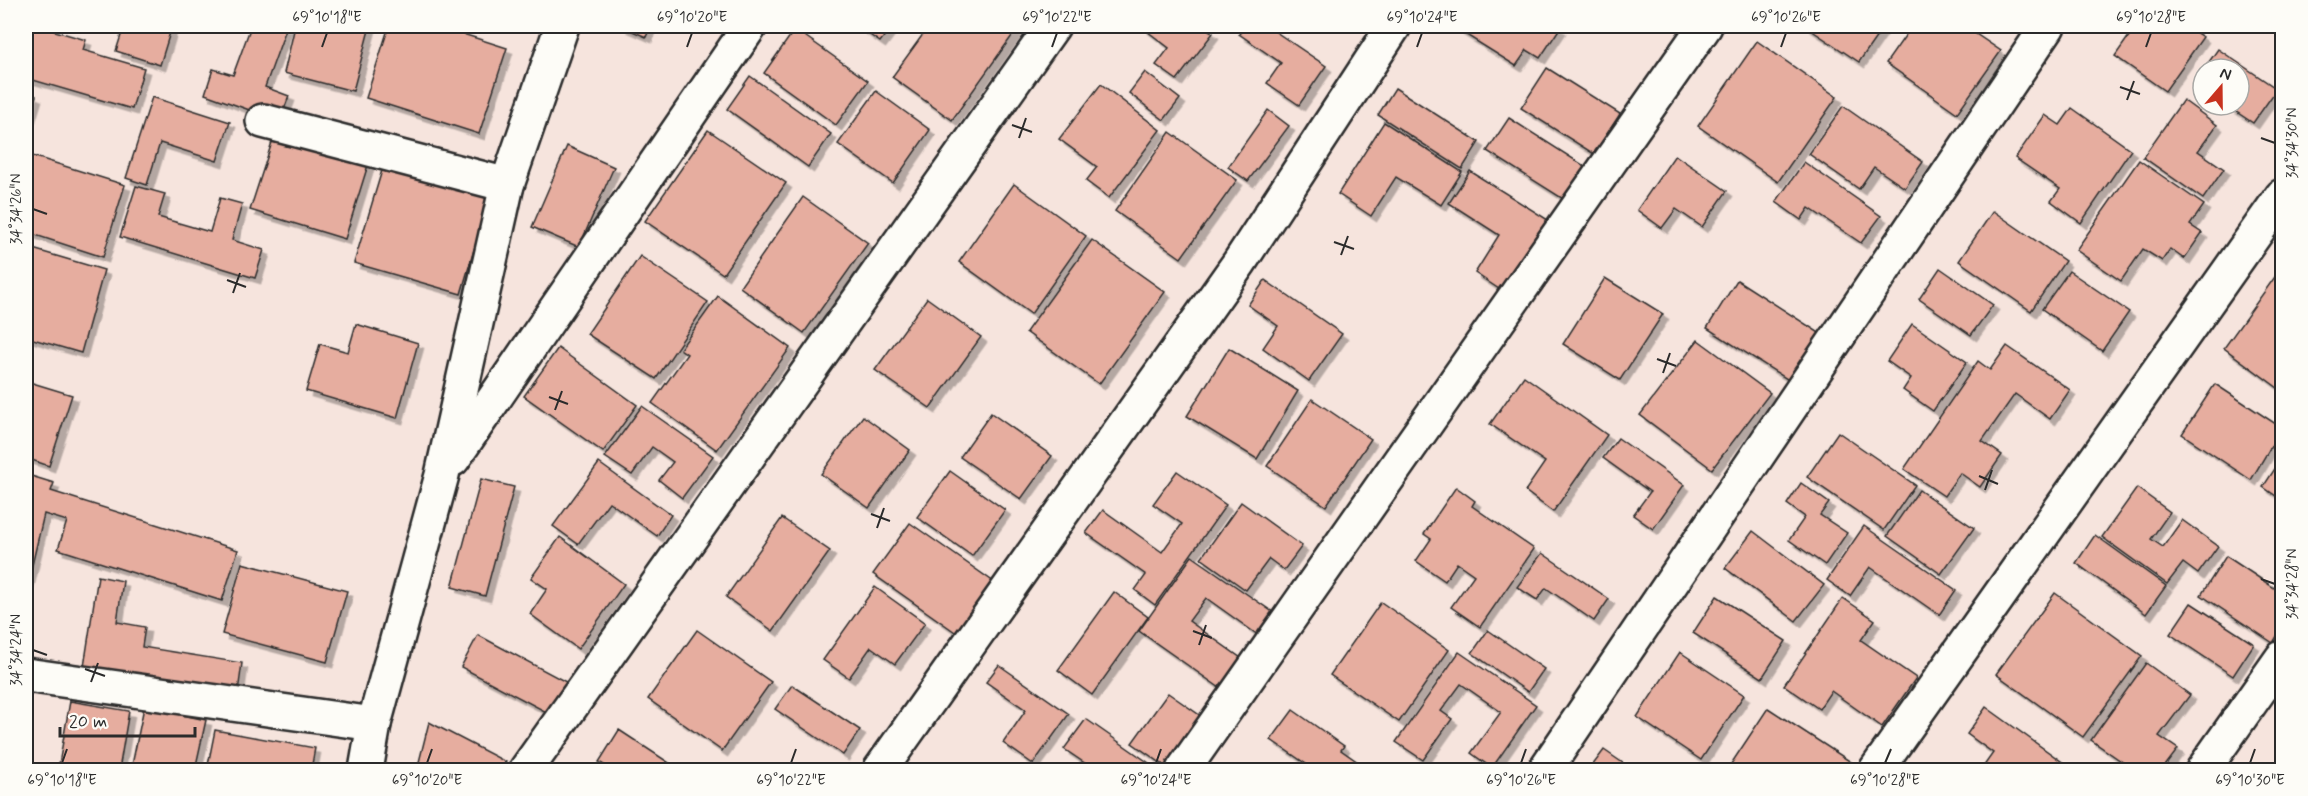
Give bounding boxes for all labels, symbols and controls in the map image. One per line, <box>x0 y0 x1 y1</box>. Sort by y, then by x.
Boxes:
text: 69°10'18"E <box>292 8 362 28</box>
text: 69°10'20"E <box>657 8 727 28</box>
text: 69°10'22"E <box>1022 8 1092 28</box>
text: 69°10'24"E <box>1387 8 1458 28</box>
text: 69°10'26"E <box>1751 8 1821 28</box>
text: 69°10'28"E <box>2116 8 2186 28</box>
north arrow <box>2191 57 2251 117</box>
text: N <box>2217 63 2234 86</box>
text: 34°34'30"N <box>2283 108 2303 178</box>
text: 34°34'26"N <box>7 173 27 245</box>
text: 34°34'28"N <box>2283 548 2303 620</box>
text: 34°34'24"N <box>7 614 27 686</box>
scale bar <box>60 700 195 738</box>
text: 20 m <box>69 710 107 734</box>
text: 69°10'18"E <box>27 771 97 791</box>
text: 69°10'20"E <box>392 771 462 791</box>
text: 69°10'22"E <box>756 771 826 791</box>
text: 69°10'24"E <box>1121 771 1192 791</box>
text: 69°10'26"E <box>1486 771 1556 791</box>
text: 69°10'28"E <box>1850 771 1920 791</box>
text: 69°10'30"E <box>2215 771 2285 791</box>

